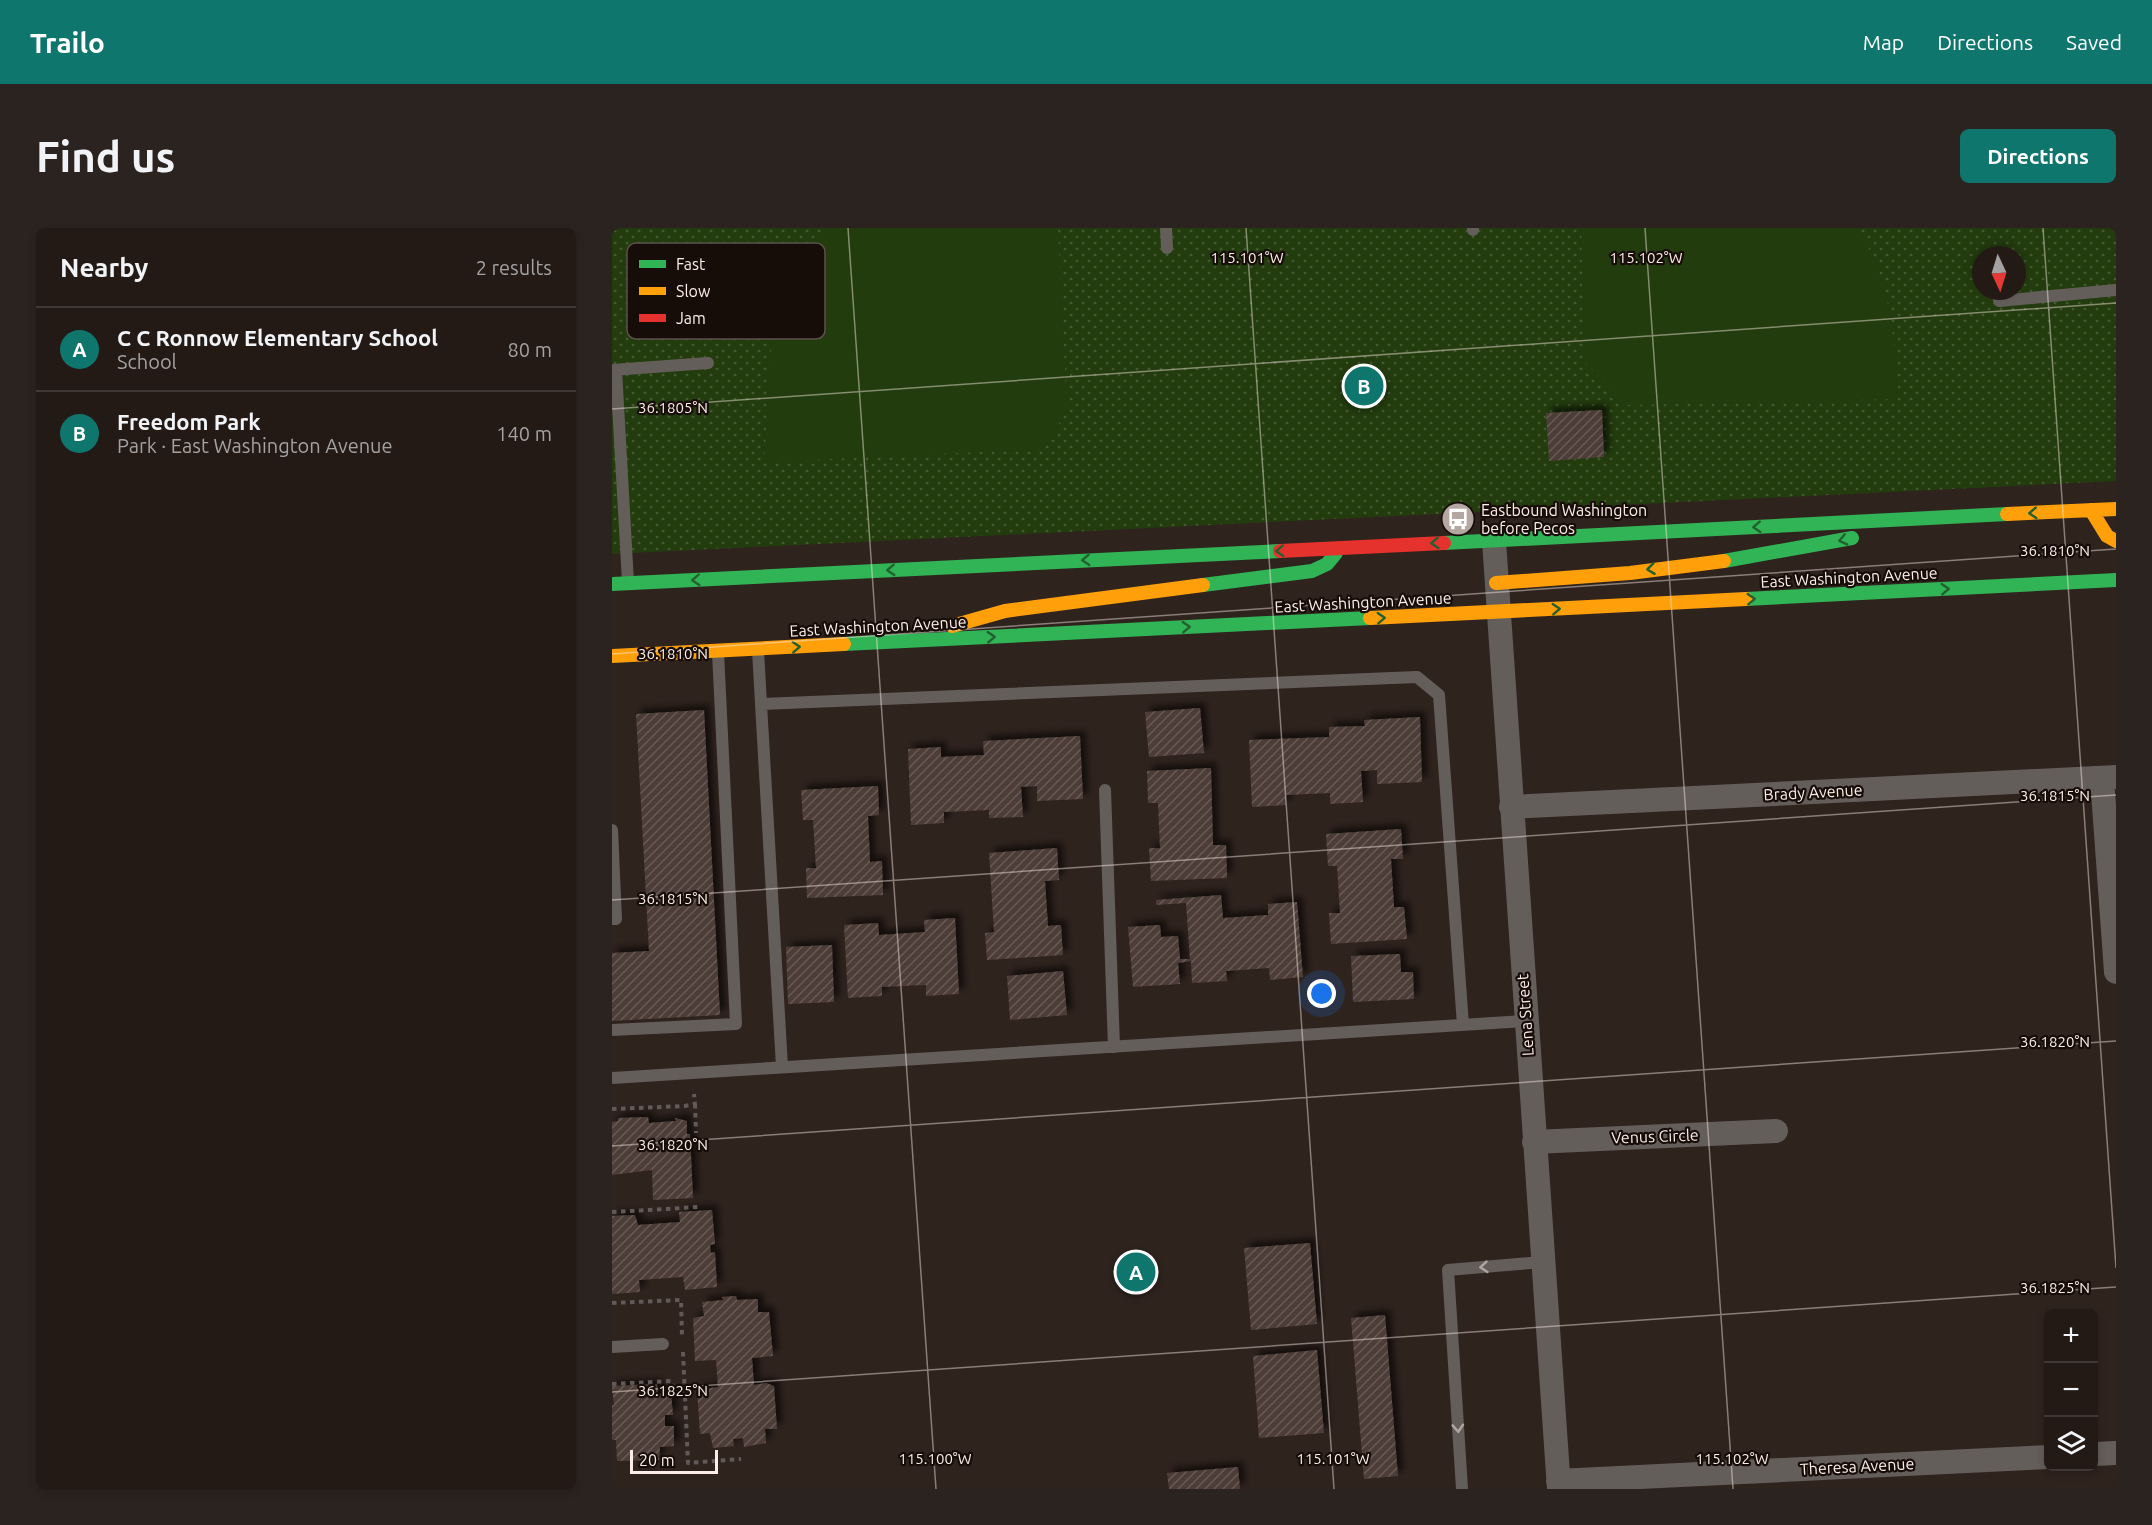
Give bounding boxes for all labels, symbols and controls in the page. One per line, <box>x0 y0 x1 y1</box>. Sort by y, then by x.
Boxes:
text: Trailo <box>30 27 105 58</box>
text: Map <box>1863 30 1904 54</box>
text: Directions <box>1937 30 2033 54</box>
text: Saved <box>2066 30 2122 54</box>
button: Directions <box>1960 129 2116 183</box>
text: Find us <box>36 133 175 180</box>
legend <box>627 243 825 339</box>
north arrow <box>1972 246 2026 300</box>
text: 115.101°W <box>1210 249 1284 266</box>
text: 115.102°W <box>1609 249 1683 266</box>
text: Nearby <box>60 253 148 282</box>
text: Fast <box>676 255 706 273</box>
text: 2 results <box>476 256 552 279</box>
text: Slow <box>676 282 711 300</box>
text: Jam <box>676 309 706 327</box>
text: C C Ronnow Elementary School <box>117 325 438 350</box>
text: A <box>72 338 87 361</box>
text: 80 m <box>508 338 552 361</box>
text: School <box>117 350 177 373</box>
pin: B <box>1344 364 1383 408</box>
text: 36.1805°N <box>638 399 708 416</box>
text: Freedom Park <box>117 409 261 434</box>
text: B <box>73 422 86 445</box>
text: 140 m <box>496 422 552 445</box>
text: Park · East Washington Avenue <box>117 434 393 457</box>
bus stop icon: Eastbound Washington before Pecos <box>1440 501 1476 537</box>
place label: Eastbound Washington before Pecos <box>1481 501 1647 537</box>
one-way arrow <box>2028 507 2037 520</box>
one-way arrow <box>1752 521 1761 534</box>
one-way arrow <box>1838 533 1848 546</box>
one-way arrow <box>1431 537 1440 550</box>
text: 36.1810°N <box>2020 542 2090 559</box>
one-way arrow <box>1276 544 1285 557</box>
one-way arrow <box>1081 554 1090 567</box>
one-way arrow <box>1646 562 1655 575</box>
street label: East Washington Avenue <box>1760 563 1938 591</box>
one-way arrow <box>886 564 895 577</box>
one-way arrow <box>692 573 701 586</box>
one-way arrow <box>1941 583 1950 596</box>
street label: East Washington Avenue <box>1274 588 1452 616</box>
one-way arrow <box>1746 592 1755 605</box>
one-way arrow <box>1551 602 1560 615</box>
one-way arrow <box>1376 611 1385 624</box>
street label: East Washington Avenue <box>789 612 967 640</box>
one-way arrow <box>1181 621 1190 634</box>
one-way arrow <box>987 631 996 644</box>
one-way arrow <box>792 641 801 654</box>
text: 36.1810°N <box>638 645 708 662</box>
street label: Brady Avenue <box>1763 780 1863 804</box>
text: 36.1815°N <box>2020 787 2090 804</box>
text: 36.1815°N <box>638 890 708 907</box>
street label: Lena Street <box>1513 972 1537 1057</box>
your location <box>1307 979 1336 1008</box>
text: 36.1820°N <box>2020 1033 2090 1050</box>
street label: Venus Circle <box>1611 1125 1699 1147</box>
text: 36.1820°N <box>638 1136 708 1153</box>
pin: A <box>1116 1250 1156 1294</box>
one-way arrow <box>1480 1260 1489 1273</box>
text: 36.1825°N <box>2020 1279 2090 1296</box>
map controls <box>2044 1309 2098 1471</box>
button: + <box>2044 1309 2098 1363</box>
button: − <box>2044 1363 2098 1417</box>
text: 36.1825°N <box>638 1382 708 1399</box>
button: layers <box>2044 1417 2098 1471</box>
one-way arrow <box>1452 1424 1465 1433</box>
scale bar <box>630 1447 718 1474</box>
text: 115.100°W <box>898 1450 972 1467</box>
text: 115.101°W <box>1296 1450 1370 1467</box>
text: 115.102°W <box>1695 1450 1769 1467</box>
text: 20 m <box>639 1451 675 1469</box>
street label: Theresa Avenue <box>1799 1454 1915 1478</box>

